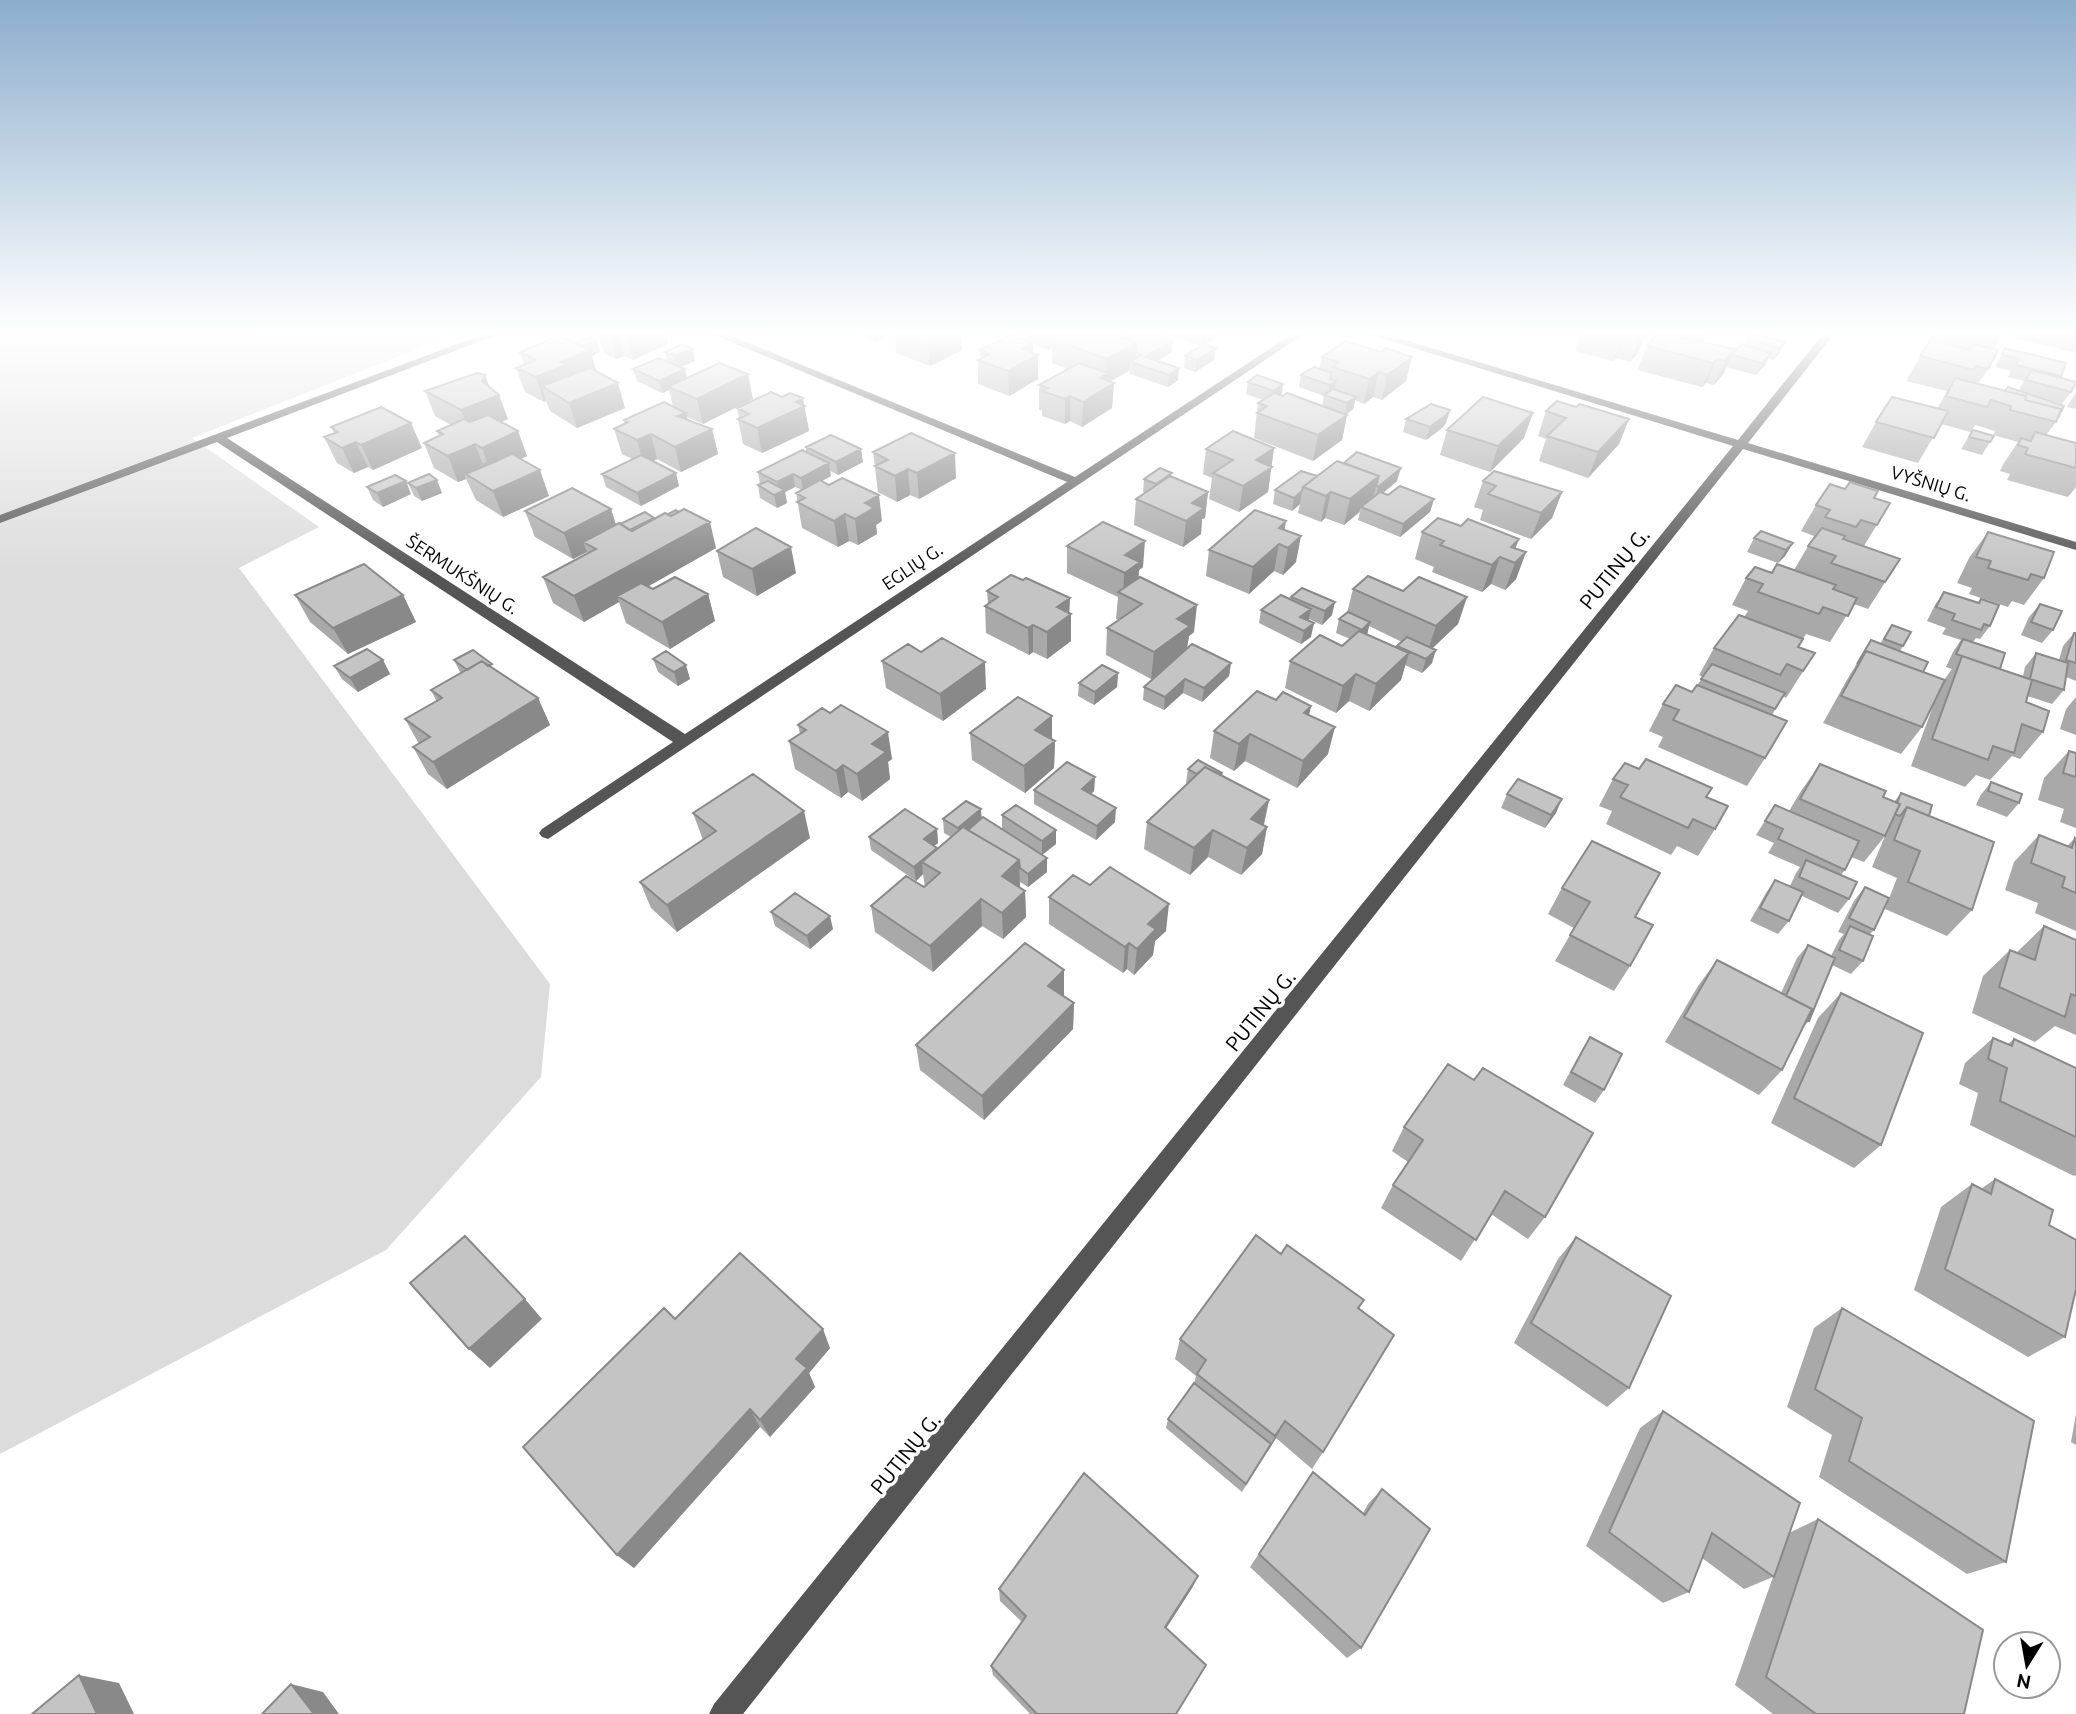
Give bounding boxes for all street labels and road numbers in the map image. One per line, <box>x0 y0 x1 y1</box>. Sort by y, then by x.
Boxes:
street label: VYŠNIŲ G. <box>1889 460 1974 505</box>
street label: PUTINŲ G. <box>1574 523 1654 613</box>
street label: ŠERMUKŠNIŲ G. <box>403 529 523 618</box>
street label: EGLIŲ G. <box>878 539 946 593</box>
street label: PUTINŲ G. <box>1220 965 1300 1055</box>
street label: PUTINŲ G. <box>865 1408 945 1498</box>

